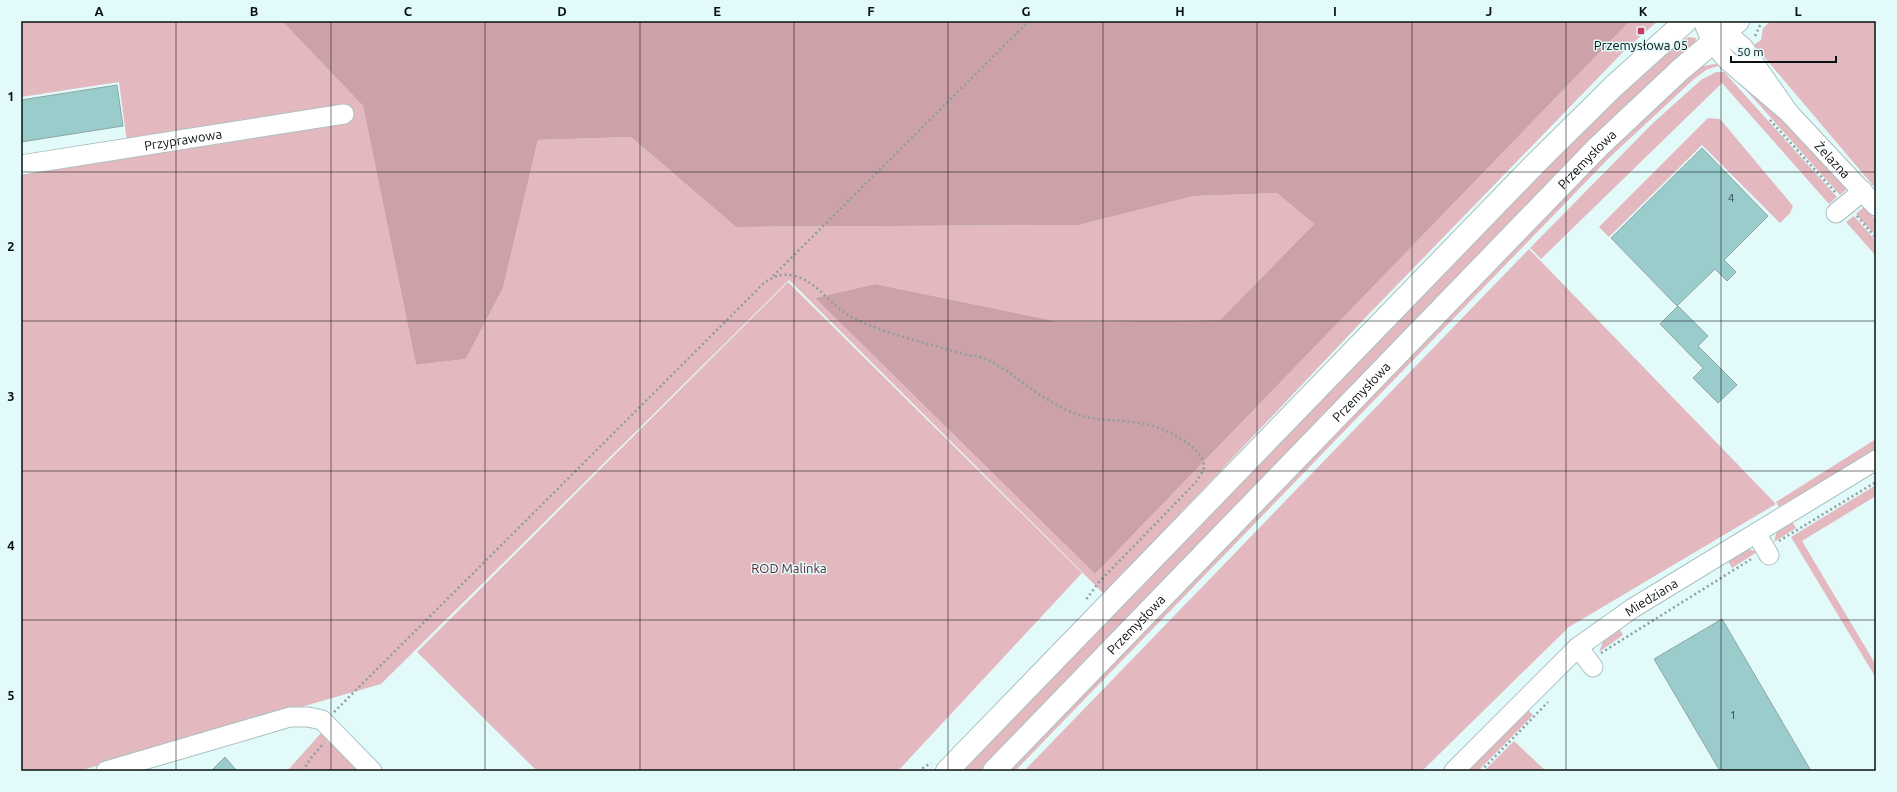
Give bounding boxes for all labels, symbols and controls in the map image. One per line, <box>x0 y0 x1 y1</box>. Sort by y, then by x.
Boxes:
text: A <box>94 4 104 18</box>
text: B <box>250 4 259 18</box>
text: C <box>404 4 413 18</box>
text: D <box>557 4 567 18</box>
text: E <box>713 4 721 18</box>
text: F <box>867 4 875 18</box>
text: G <box>1022 4 1031 18</box>
text: H <box>1175 4 1185 18</box>
text: I <box>1333 4 1337 18</box>
text: J <box>1486 4 1492 18</box>
text: K <box>1639 4 1648 18</box>
text: L <box>1794 4 1802 18</box>
marker: Przemysłowa 05 <box>1636 26 1646 36</box>
place label: Przemysłowa 05 <box>1594 38 1688 52</box>
scale bar <box>1731 38 1836 64</box>
text: 50 m <box>1737 45 1764 58</box>
text: 1 <box>7 89 15 103</box>
street label: Przyprawowa <box>143 126 223 152</box>
street label: Przemysłowa <box>1555 127 1619 191</box>
street label: Żelazna <box>1812 138 1853 181</box>
house number: 4 <box>1728 192 1734 204</box>
text: 2 <box>7 239 15 253</box>
street label: Przemysłowa <box>1329 359 1393 424</box>
text: 3 <box>7 389 15 403</box>
text: 4 <box>7 538 15 552</box>
park label: ROD Malinka <box>751 561 827 575</box>
street label: Miedziana <box>1622 576 1680 619</box>
street label: Przemysłowa <box>1104 592 1168 657</box>
text: 5 <box>7 688 15 702</box>
house number: 1 <box>1730 709 1736 721</box>

